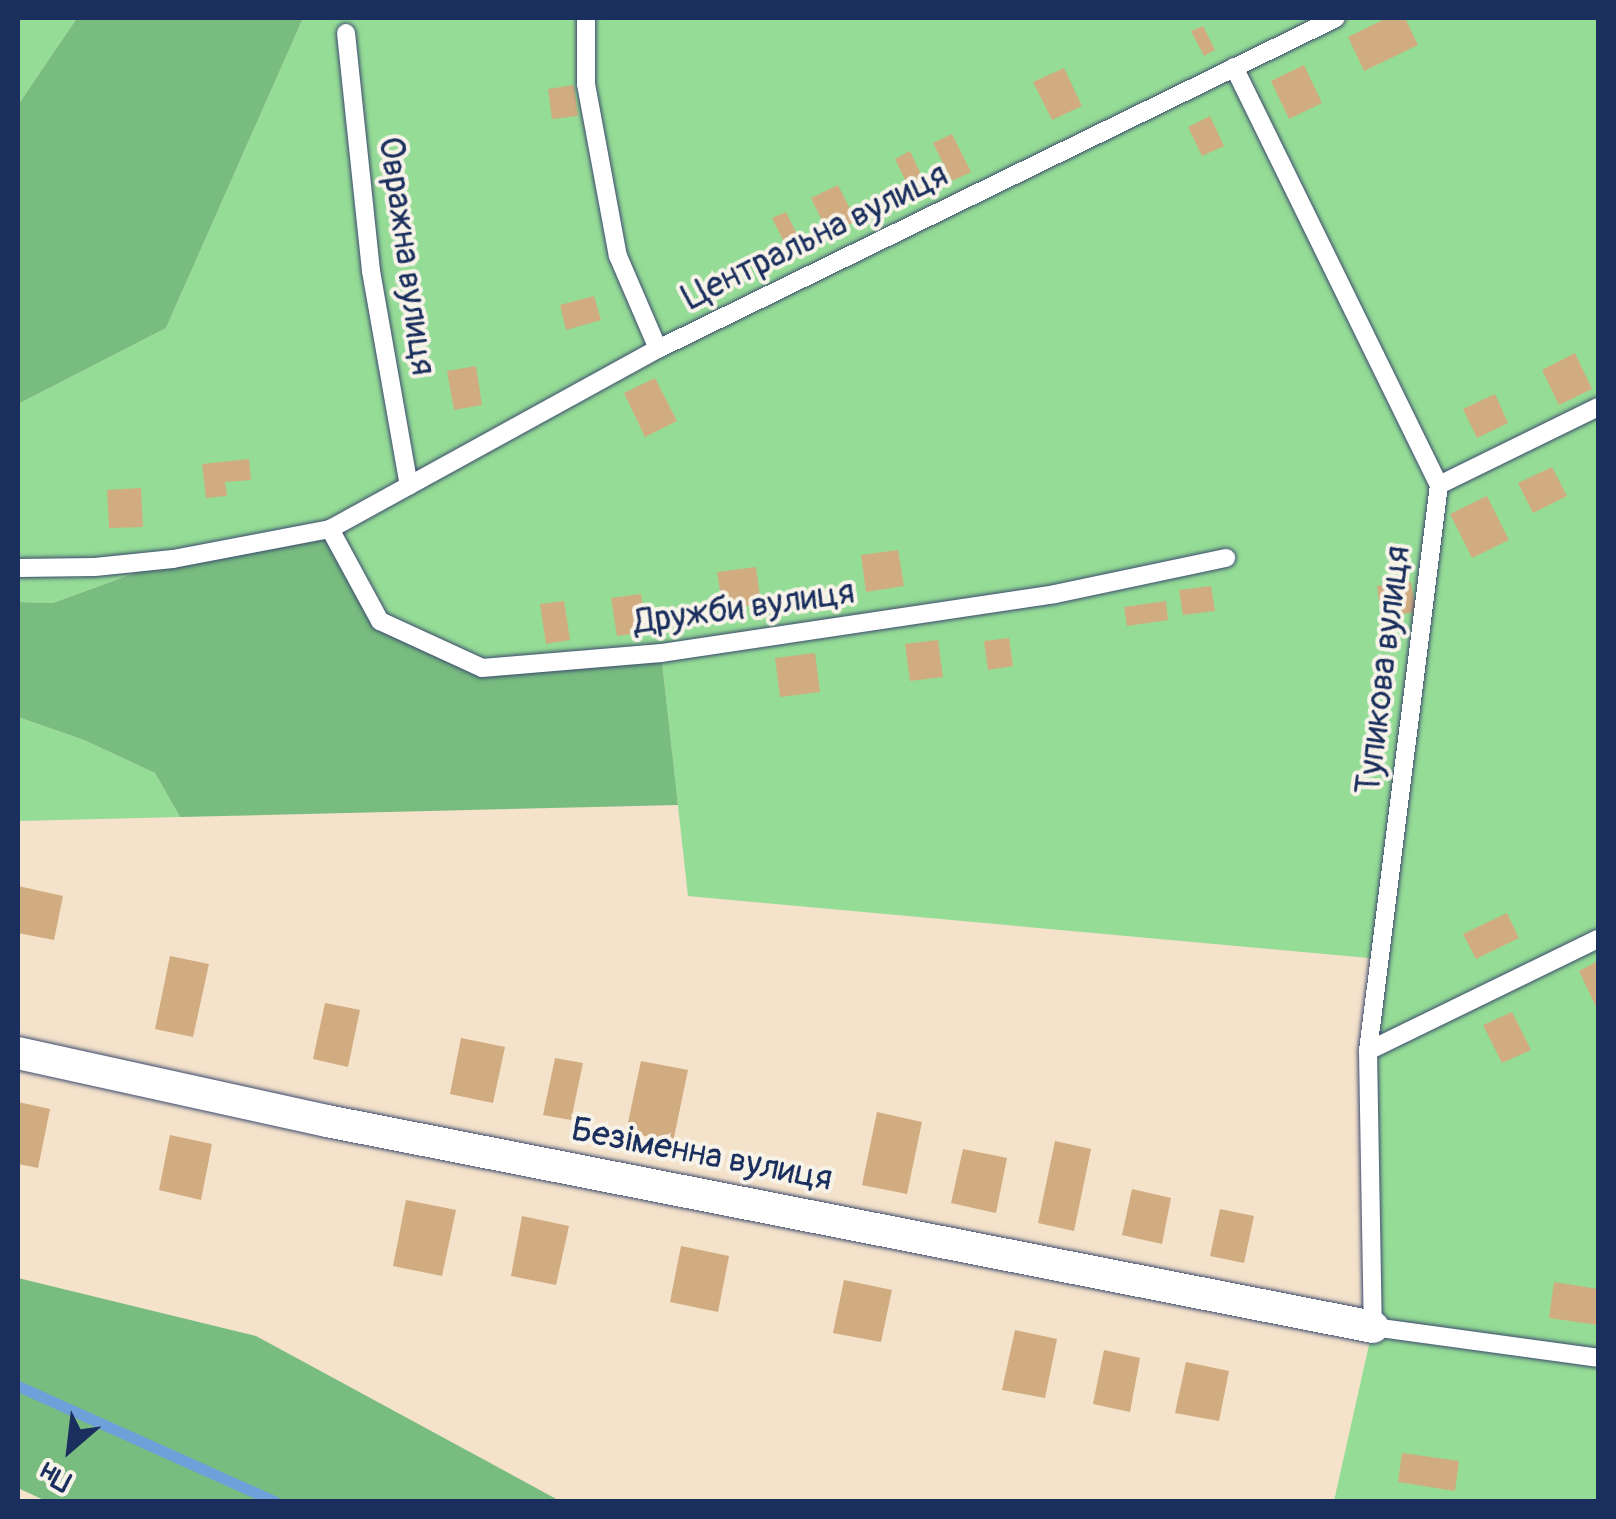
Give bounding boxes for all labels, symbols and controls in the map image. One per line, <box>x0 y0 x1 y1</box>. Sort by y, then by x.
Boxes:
street label: Овражна вулиця <box>369 134 445 378</box>
street label: Центральна вулиця <box>675 153 955 319</box>
street label: Тупикова вулиця <box>1347 543 1419 797</box>
street label: Дружби вулиця <box>631 571 857 643</box>
street label: Безіменна вулиця <box>568 1108 836 1200</box>
north arrow <box>20 1399 120 1499</box>
text: Пн <box>34 1453 77 1499</box>

